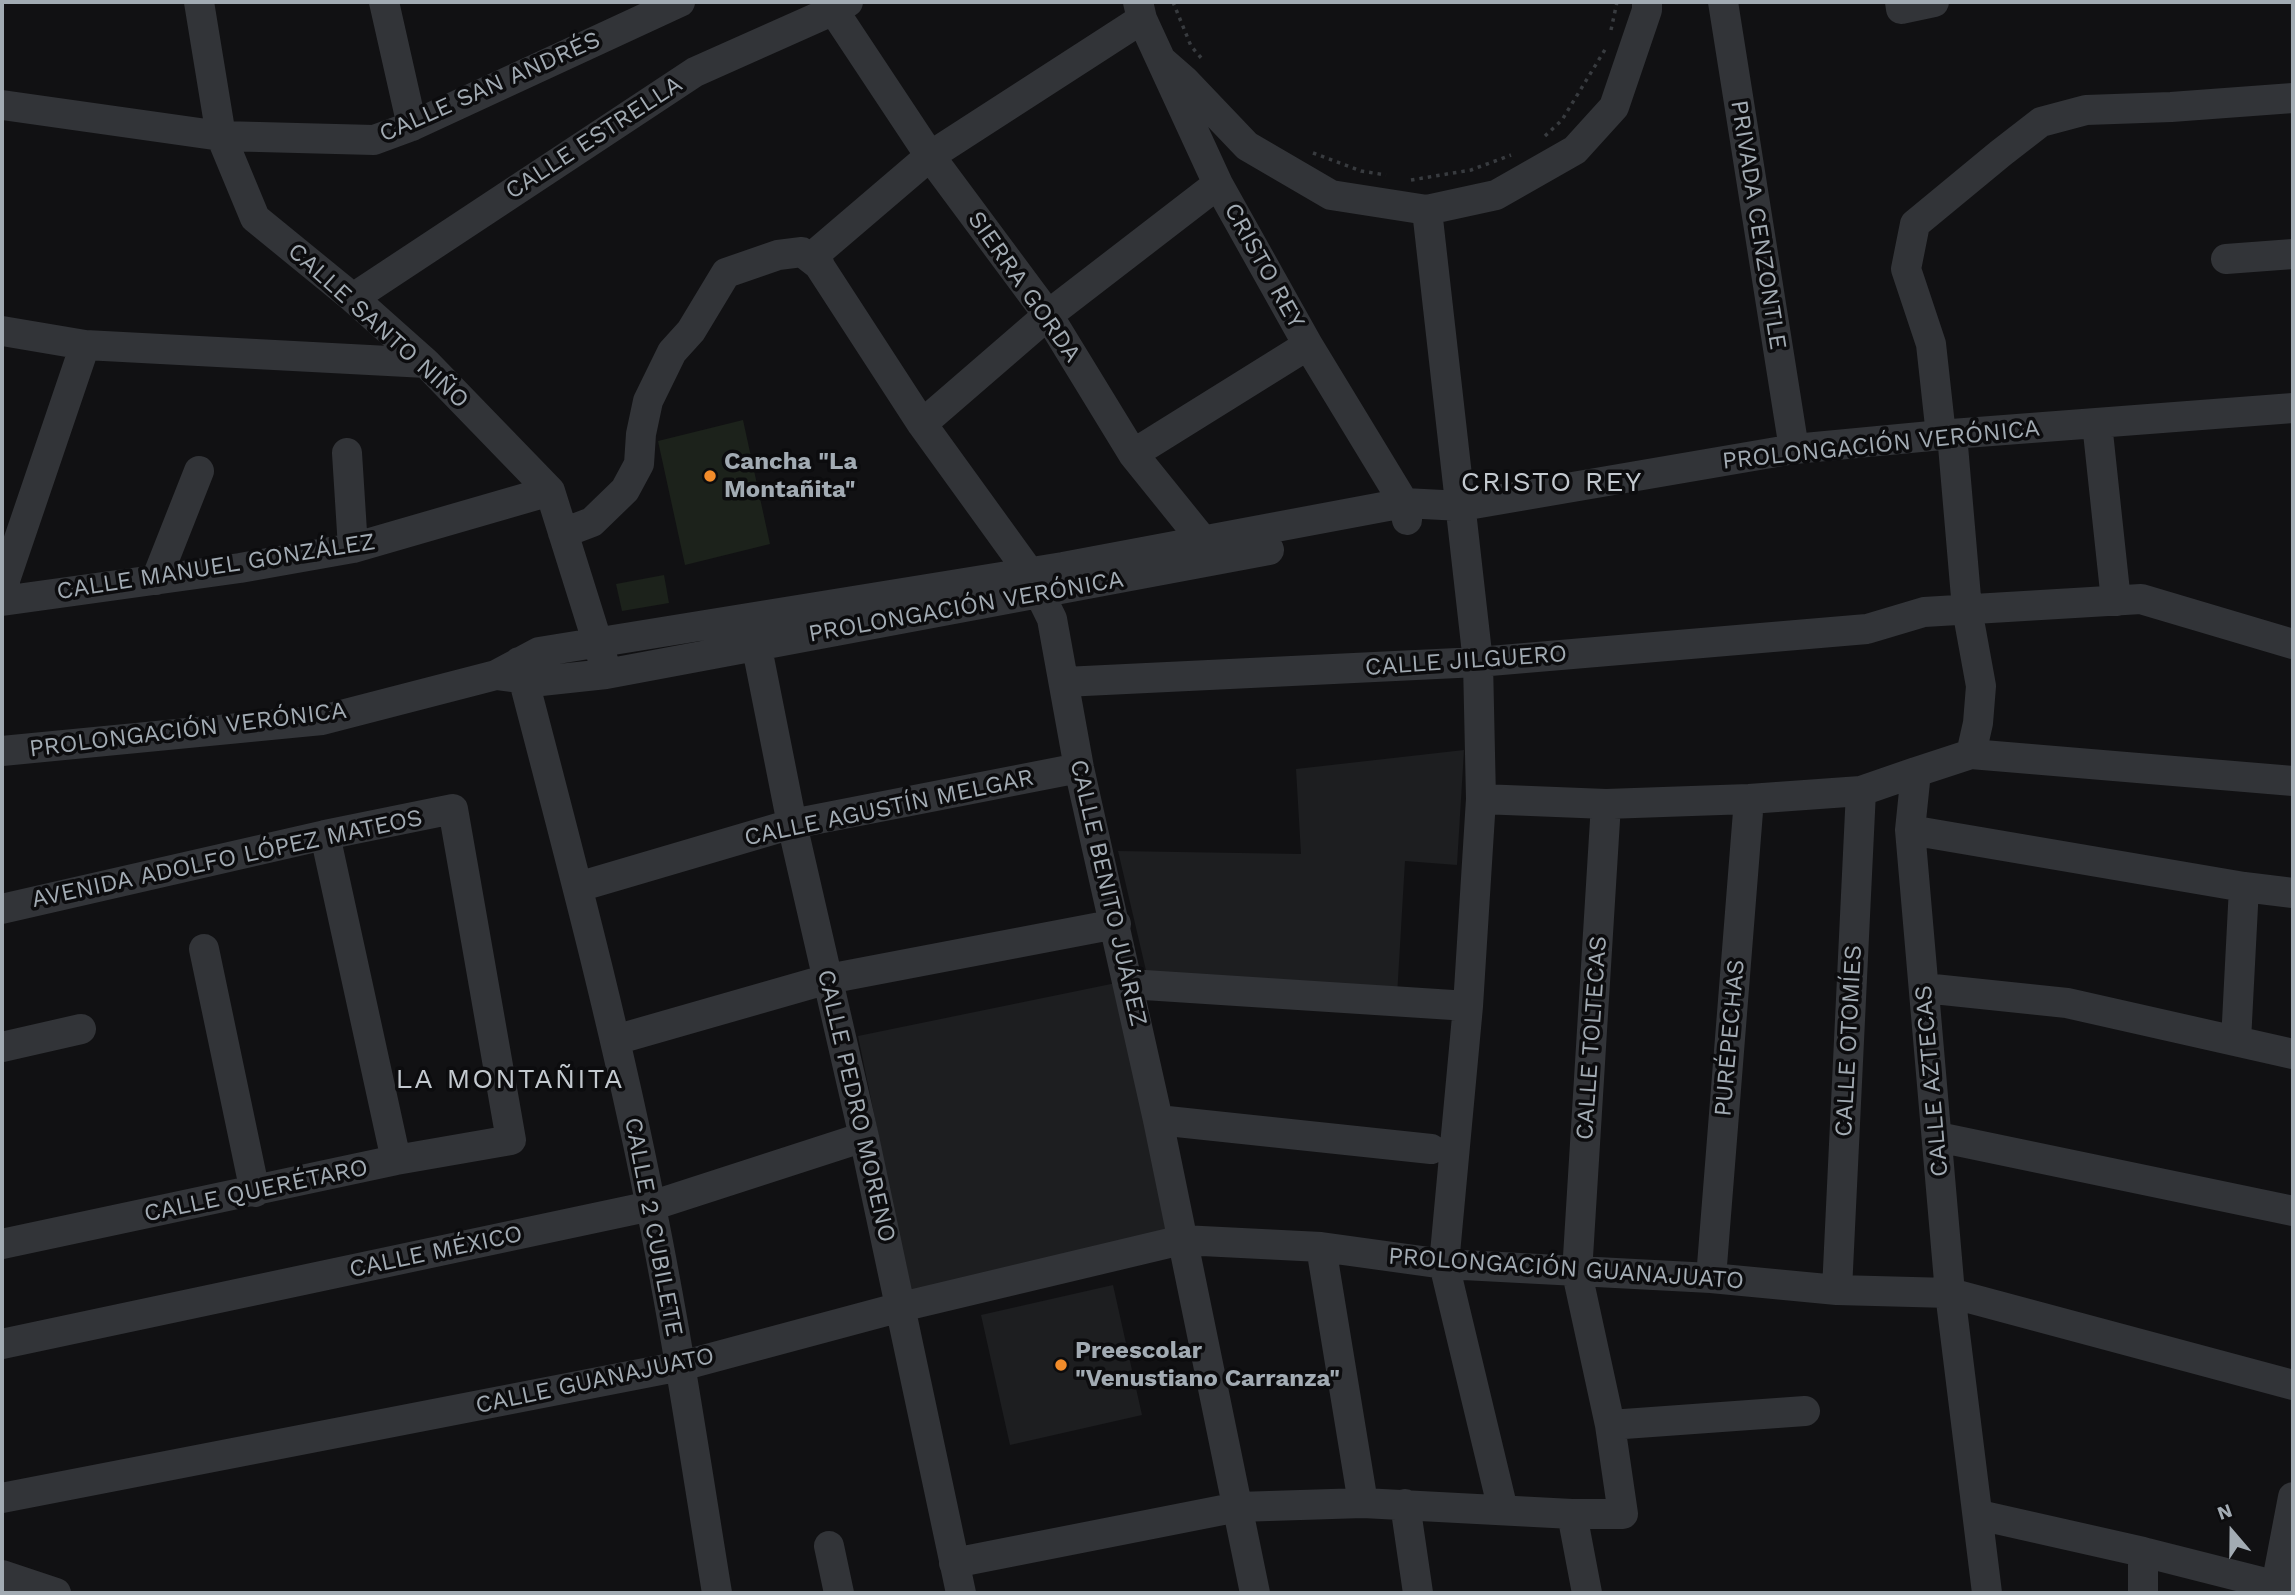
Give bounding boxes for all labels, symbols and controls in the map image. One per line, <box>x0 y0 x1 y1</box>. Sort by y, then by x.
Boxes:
street label: CALLE SAN ANDRÉS <box>375 25 605 149</box>
street label: CALLE ESTRELLA <box>500 70 688 206</box>
street label: PRIVADA CENZONTLE <box>1724 98 1792 352</box>
street label: CRISTO REY <box>1218 198 1310 334</box>
street label: SIERRA GORDA <box>961 206 1087 368</box>
street label: CALLE SANTO NIÑO <box>282 237 474 415</box>
street label: PROLONGACIÓN VERÓNICA <box>1721 414 2041 476</box>
place label: Cancha "La Montañita" <box>724 448 857 504</box>
district label: CRISTO REY <box>1462 466 1642 500</box>
marker: Cancha "La Montañita" <box>702 468 718 484</box>
street label: CALLE MANUEL GONZÁLEZ <box>55 528 377 606</box>
street label: PROLONGACIÓN VERÓNICA <box>806 565 1126 649</box>
street label: CALLE JILGUERO <box>1364 640 1568 682</box>
street label: PROLONGACIÓN VERÓNICA <box>28 696 348 764</box>
street label: CALLE BENITO JUÁREZ <box>1063 757 1153 1029</box>
street label: CALLE AGUSTÍN MELGAR <box>742 763 1036 853</box>
street label: AVENIDA ADOLFO LÓPEZ MATEOS <box>29 803 425 915</box>
street label: CALLE TOLTECAS <box>1570 935 1614 1141</box>
street label: CALLE OTOMÍES <box>1830 944 1868 1138</box>
street label: PURÉPECHAS <box>1709 958 1751 1118</box>
street label: CALLE PEDRO MORENO <box>811 967 901 1245</box>
street label: CALLE AZTECAS <box>1909 984 1955 1178</box>
district label: LA MONTAÑITA <box>397 1063 623 1097</box>
street label: CALLE 2 CUBILETE <box>618 1115 688 1339</box>
street label: CALLE QUERÉTARO <box>142 1153 370 1229</box>
street label: CALLE MÉXICO <box>347 1220 525 1284</box>
street label: PROLONGACIÓN GUANAJUATO <box>1387 1242 1745 1296</box>
place label: Preescolar "Venustiano Carranza" <box>1075 1337 1340 1393</box>
street label: CALLE GUANAJUATO <box>473 1342 717 1420</box>
marker: Preescolar "Venustiano Carranza" <box>1053 1357 1069 1373</box>
north arrow <box>2197 1497 2267 1567</box>
text: N <box>2214 1499 2235 1525</box>

